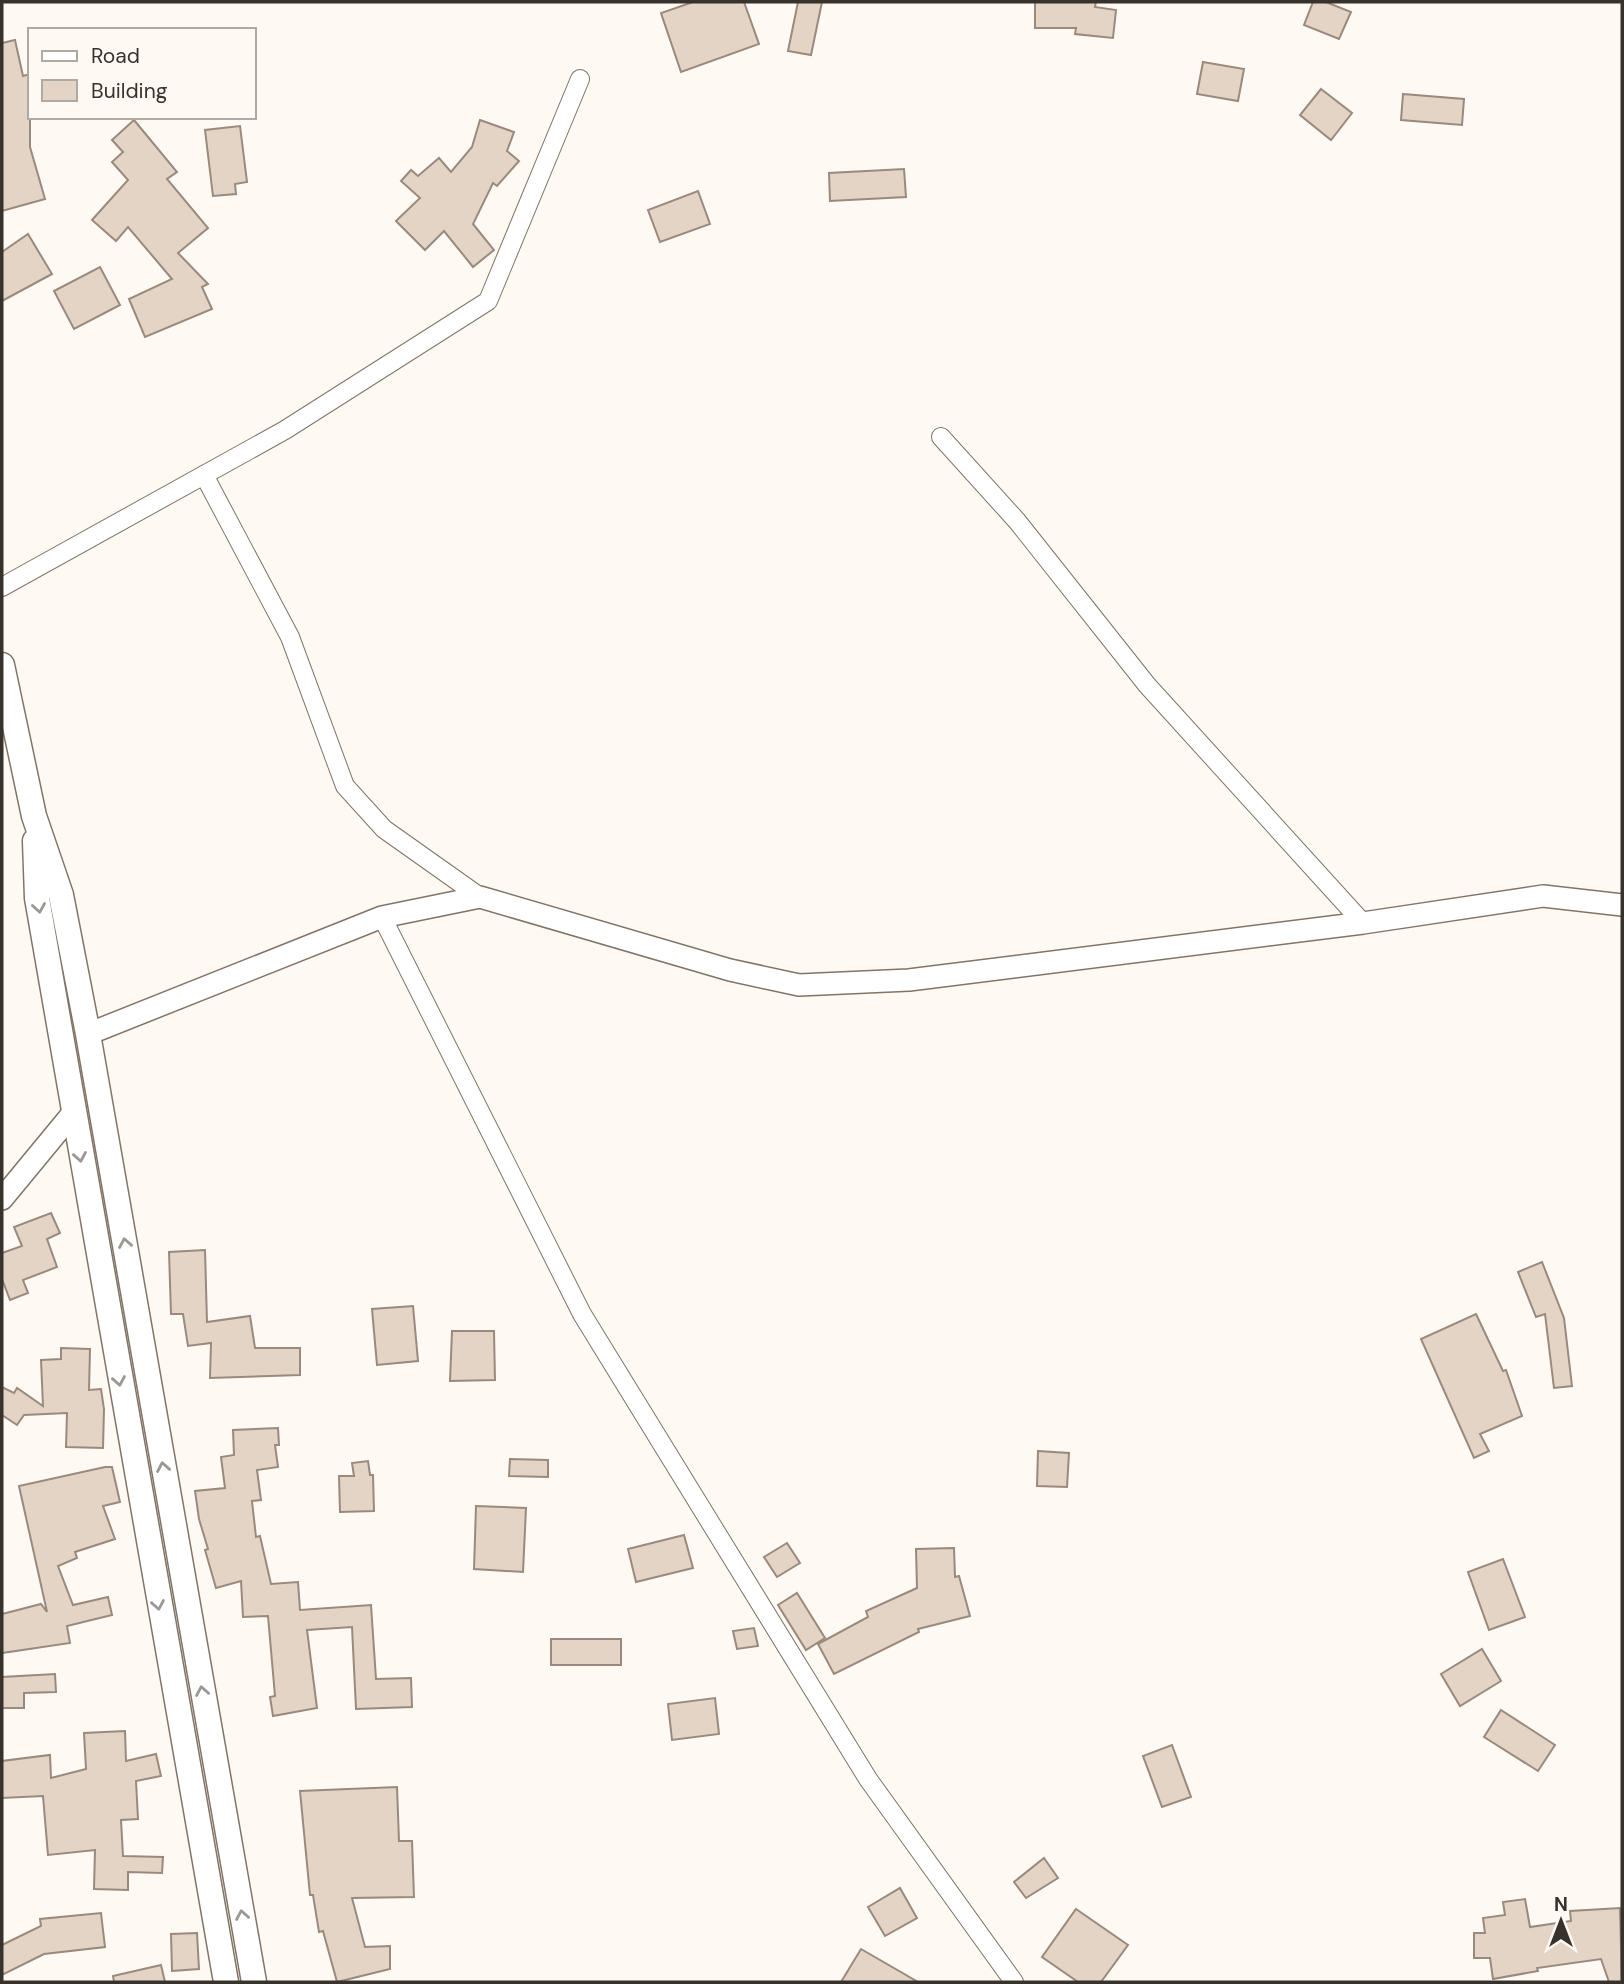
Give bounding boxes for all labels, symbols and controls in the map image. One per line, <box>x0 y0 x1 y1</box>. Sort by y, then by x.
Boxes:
legend <box>28 28 256 119</box>
text: Road <box>91 42 140 70</box>
text: Building <box>91 77 168 105</box>
one-way arrow <box>31 902 46 914</box>
one-way arrow <box>72 1151 87 1163</box>
one-way arrow <box>118 1237 133 1249</box>
one-way arrow <box>111 1375 126 1387</box>
one-way arrow <box>156 1461 171 1473</box>
one-way arrow <box>150 1599 165 1611</box>
one-way arrow <box>195 1685 210 1697</box>
north arrow <box>1526 1886 1596 1956</box>
text: N <box>1554 1892 1568 1917</box>
one-way arrow <box>235 1909 250 1921</box>

